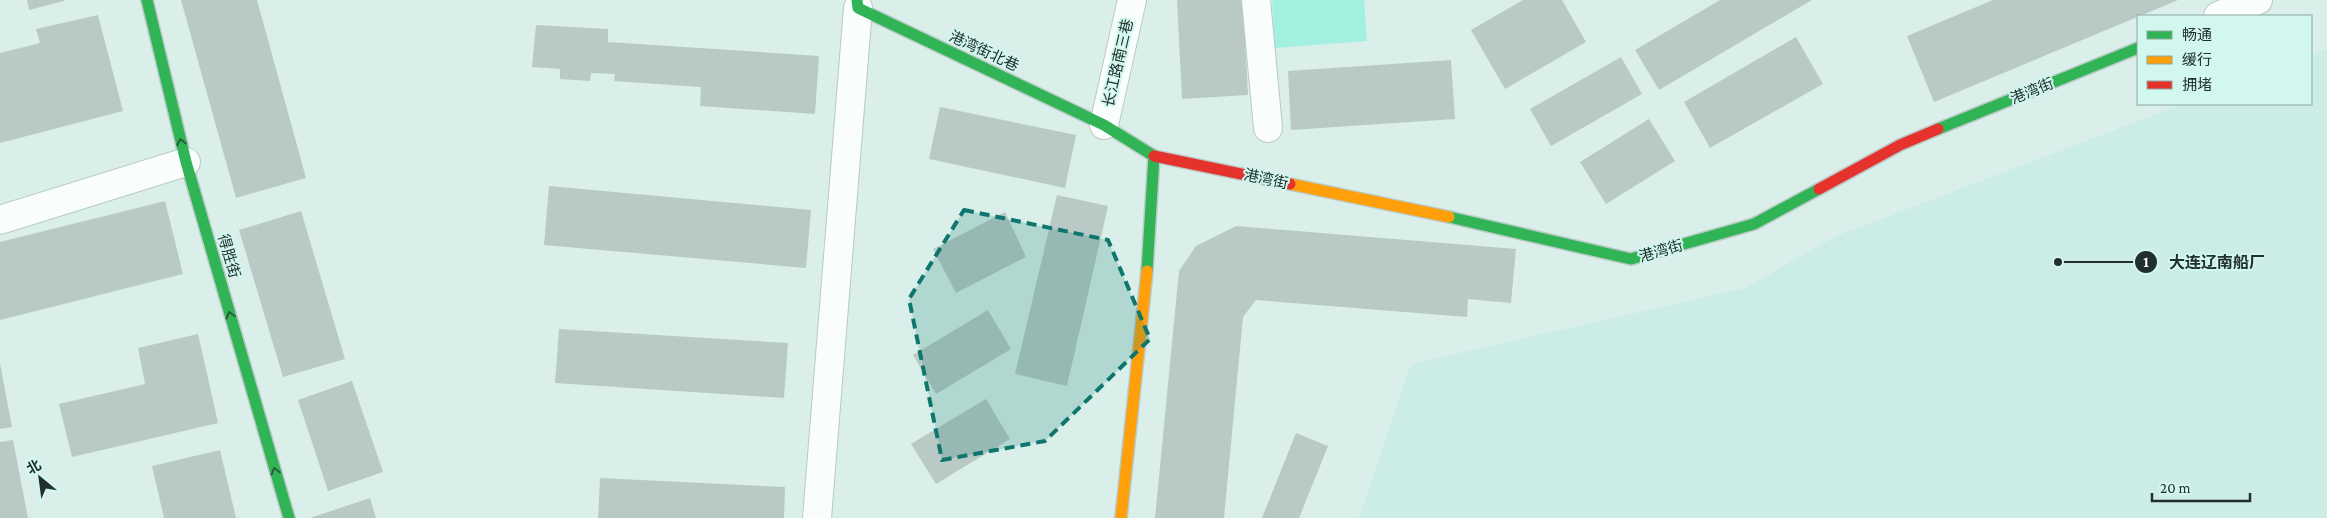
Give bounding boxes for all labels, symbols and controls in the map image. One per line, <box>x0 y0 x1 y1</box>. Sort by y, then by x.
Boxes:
legend <box>2137 15 2312 105</box>
street label: 长江路南三巷 <box>1100 17 1136 109</box>
street label: 港湾街北巷 <box>947 27 1022 74</box>
text: 畅通 <box>2182 27 2212 43</box>
text: 缓行 <box>2182 52 2212 68</box>
street label: 港湾街 <box>2008 75 2056 107</box>
text: 拥堵 <box>2182 77 2212 93</box>
one-way arrow <box>176 137 187 146</box>
street label: 港湾街 <box>1242 166 1290 192</box>
street label: 得胜街 <box>215 232 243 280</box>
street label: 港湾街 <box>1637 237 1685 265</box>
callout: 大连辽南船厂 <box>2134 247 2275 278</box>
text: 1 <box>2143 254 2149 270</box>
text: 大连辽南船厂 <box>2169 254 2265 271</box>
one-way arrow <box>226 311 236 320</box>
north arrow <box>15 453 65 503</box>
text: 北 <box>24 456 44 477</box>
one-way arrow <box>271 468 281 476</box>
scale bar <box>2152 470 2250 502</box>
text: 20 m <box>2160 480 2191 496</box>

